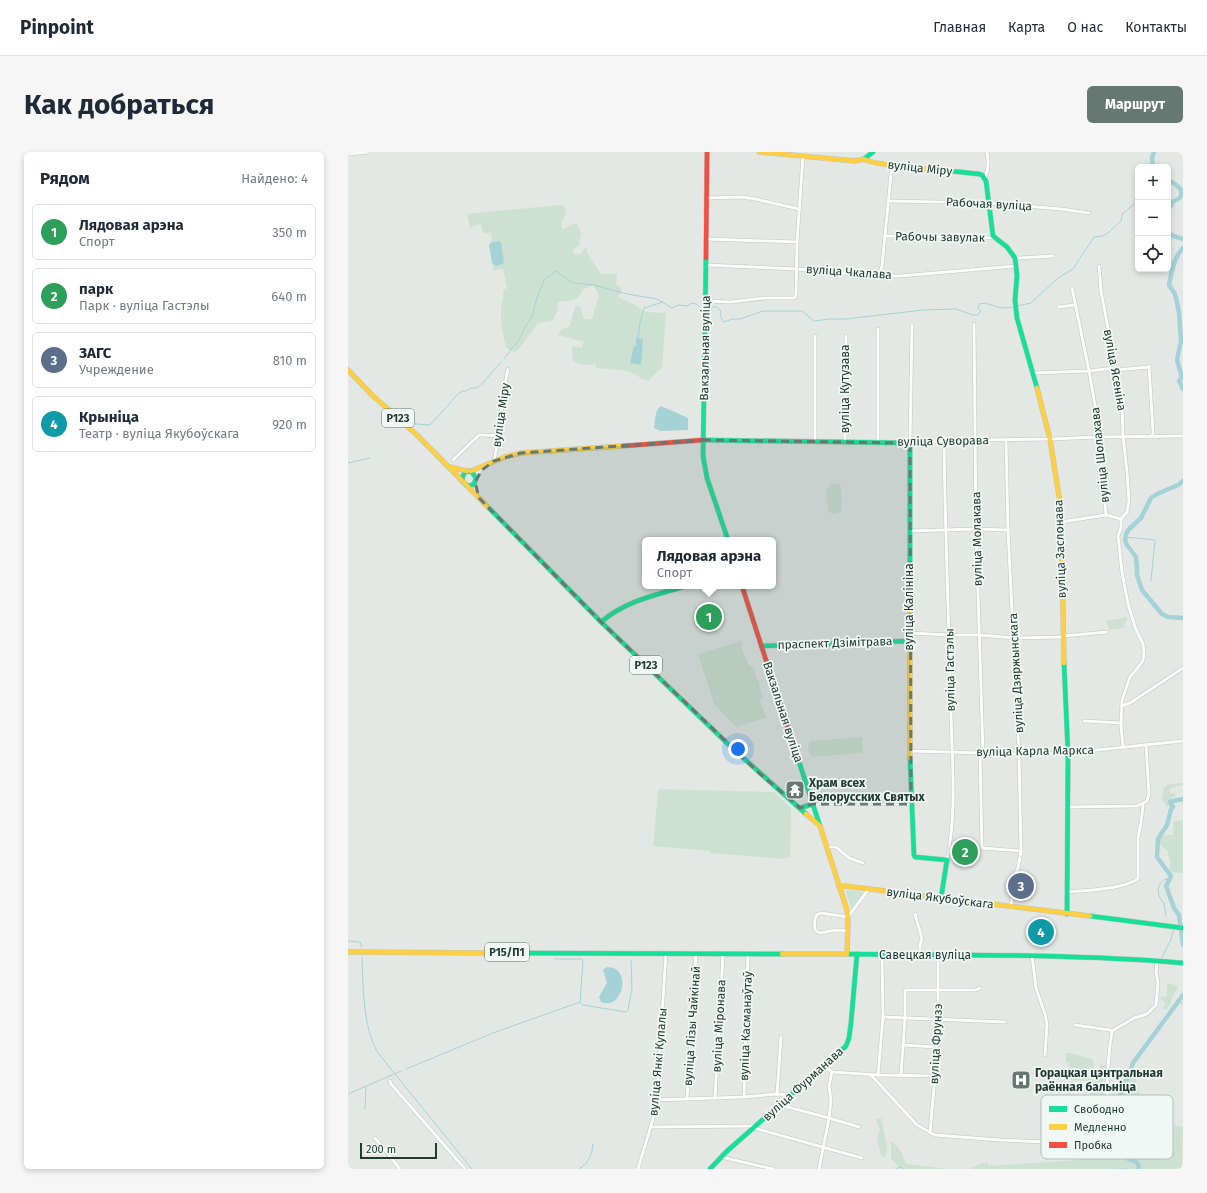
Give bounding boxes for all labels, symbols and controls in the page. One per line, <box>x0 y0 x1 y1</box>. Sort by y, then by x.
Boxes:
text: Pinpoint <box>20 16 94 39</box>
text: Главная <box>933 19 986 36</box>
text: Карта <box>1008 19 1045 36</box>
text: О нас <box>1067 19 1103 36</box>
text: Контакты <box>1125 19 1187 36</box>
button: Маршрут <box>1087 86 1183 123</box>
text: Как добраться <box>24 88 214 121</box>
street label: вуліца Міру <box>887 158 953 178</box>
map controls <box>1135 164 1171 272</box>
button: + <box>1135 164 1171 200</box>
text: Рядом <box>40 168 90 189</box>
text: Найдено: 4 <box>241 171 308 186</box>
street label: Рабочая вуліца <box>946 195 1032 213</box>
button: − <box>1135 200 1171 236</box>
text: Лядовая арэна <box>79 216 184 234</box>
text: 1 <box>51 225 57 240</box>
text: 350 m <box>272 225 307 240</box>
street label: Рабочы завулак <box>895 229 986 245</box>
text: Спорт <box>79 234 115 249</box>
button: locate <box>1135 236 1171 272</box>
street label: вуліца Чкалава <box>806 262 892 282</box>
text: парк <box>79 280 113 298</box>
text: 2 <box>51 289 57 304</box>
text: 640 m <box>271 289 307 304</box>
street label: Вакзальная вуліца <box>697 295 713 401</box>
text: Парк · вуліца Гастэлы <box>79 298 210 313</box>
street label: вуліца Ясеніна <box>1101 328 1129 412</box>
text: ЗАГС <box>79 344 111 362</box>
street label: вуліца Кутузава <box>838 344 852 434</box>
text: 3 <box>51 353 57 368</box>
text: 810 m <box>273 353 307 368</box>
text: Учреждение <box>79 362 154 377</box>
street label: вуліца Міру <box>490 382 512 448</box>
street label: вуліца Шолахава <box>1088 406 1112 504</box>
text: Крыніца <box>79 408 139 426</box>
road number: Р123 <box>382 409 414 427</box>
text: 4 <box>50 417 58 432</box>
text: 920 m <box>272 417 307 432</box>
text: Театр · вуліца Якубоўскага <box>79 426 239 441</box>
street label: вуліца Суворава <box>897 433 989 449</box>
street label: вуліца Молакава <box>969 491 985 587</box>
street label: вуліца Заслонава <box>1051 499 1069 599</box>
popup <box>642 537 776 589</box>
text: Лядовая арэна <box>657 547 761 565</box>
street label: вуліца Калініна <box>902 563 916 651</box>
text: Спорт <box>657 565 692 580</box>
pin: 1 <box>696 602 722 632</box>
street label: вуліца Дзяржынскага <box>1006 613 1026 733</box>
street label: вуліца Гастэлы <box>942 628 958 712</box>
street label: праспект Дзімітрава <box>777 634 893 652</box>
road number: Р123 <box>630 656 662 674</box>
street label: Вакзальная вуліца <box>760 660 806 764</box>
your location <box>728 739 748 759</box>
street label: вуліца Карла Маркса <box>976 743 1094 759</box>
place label: Храм всех Белорусских Святых <box>808 776 925 804</box>
temple icon: Храм всех Белорусских Святых <box>784 779 806 801</box>
pin: 2 <box>952 837 978 867</box>
pin: 3 <box>1008 871 1034 901</box>
street label: вуліца Якубоўскага <box>886 884 994 912</box>
pin: 4 <box>1028 917 1054 947</box>
road number: Р15/П1 <box>485 943 529 961</box>
street label: Савецкая вуліца <box>879 948 971 962</box>
street label: вуліца Лізы Чайкінай <box>681 966 703 1086</box>
street label: вуліца Касманаўтаў <box>737 971 755 1081</box>
street label: вуліца Міронава <box>710 979 728 1073</box>
street label: вуліца Фрунзэ <box>927 1003 945 1085</box>
street label: вуліца Янкі Купалы <box>646 1007 670 1117</box>
street label: вуліца Фурманава <box>760 1044 846 1124</box>
place label: Горацкая цэнтральная раённая бальніца <box>1035 1066 1163 1094</box>
hospital icon: Горацкая цэнтральная раённая бальніца <box>1010 1069 1032 1091</box>
legend <box>1041 1095 1173 1159</box>
text: Свободно <box>1074 1103 1124 1116</box>
text: Медленно <box>1074 1121 1126 1134</box>
text: Пробка <box>1074 1139 1112 1152</box>
scale bar <box>360 1141 437 1160</box>
text: 200 m <box>366 1143 396 1156</box>

